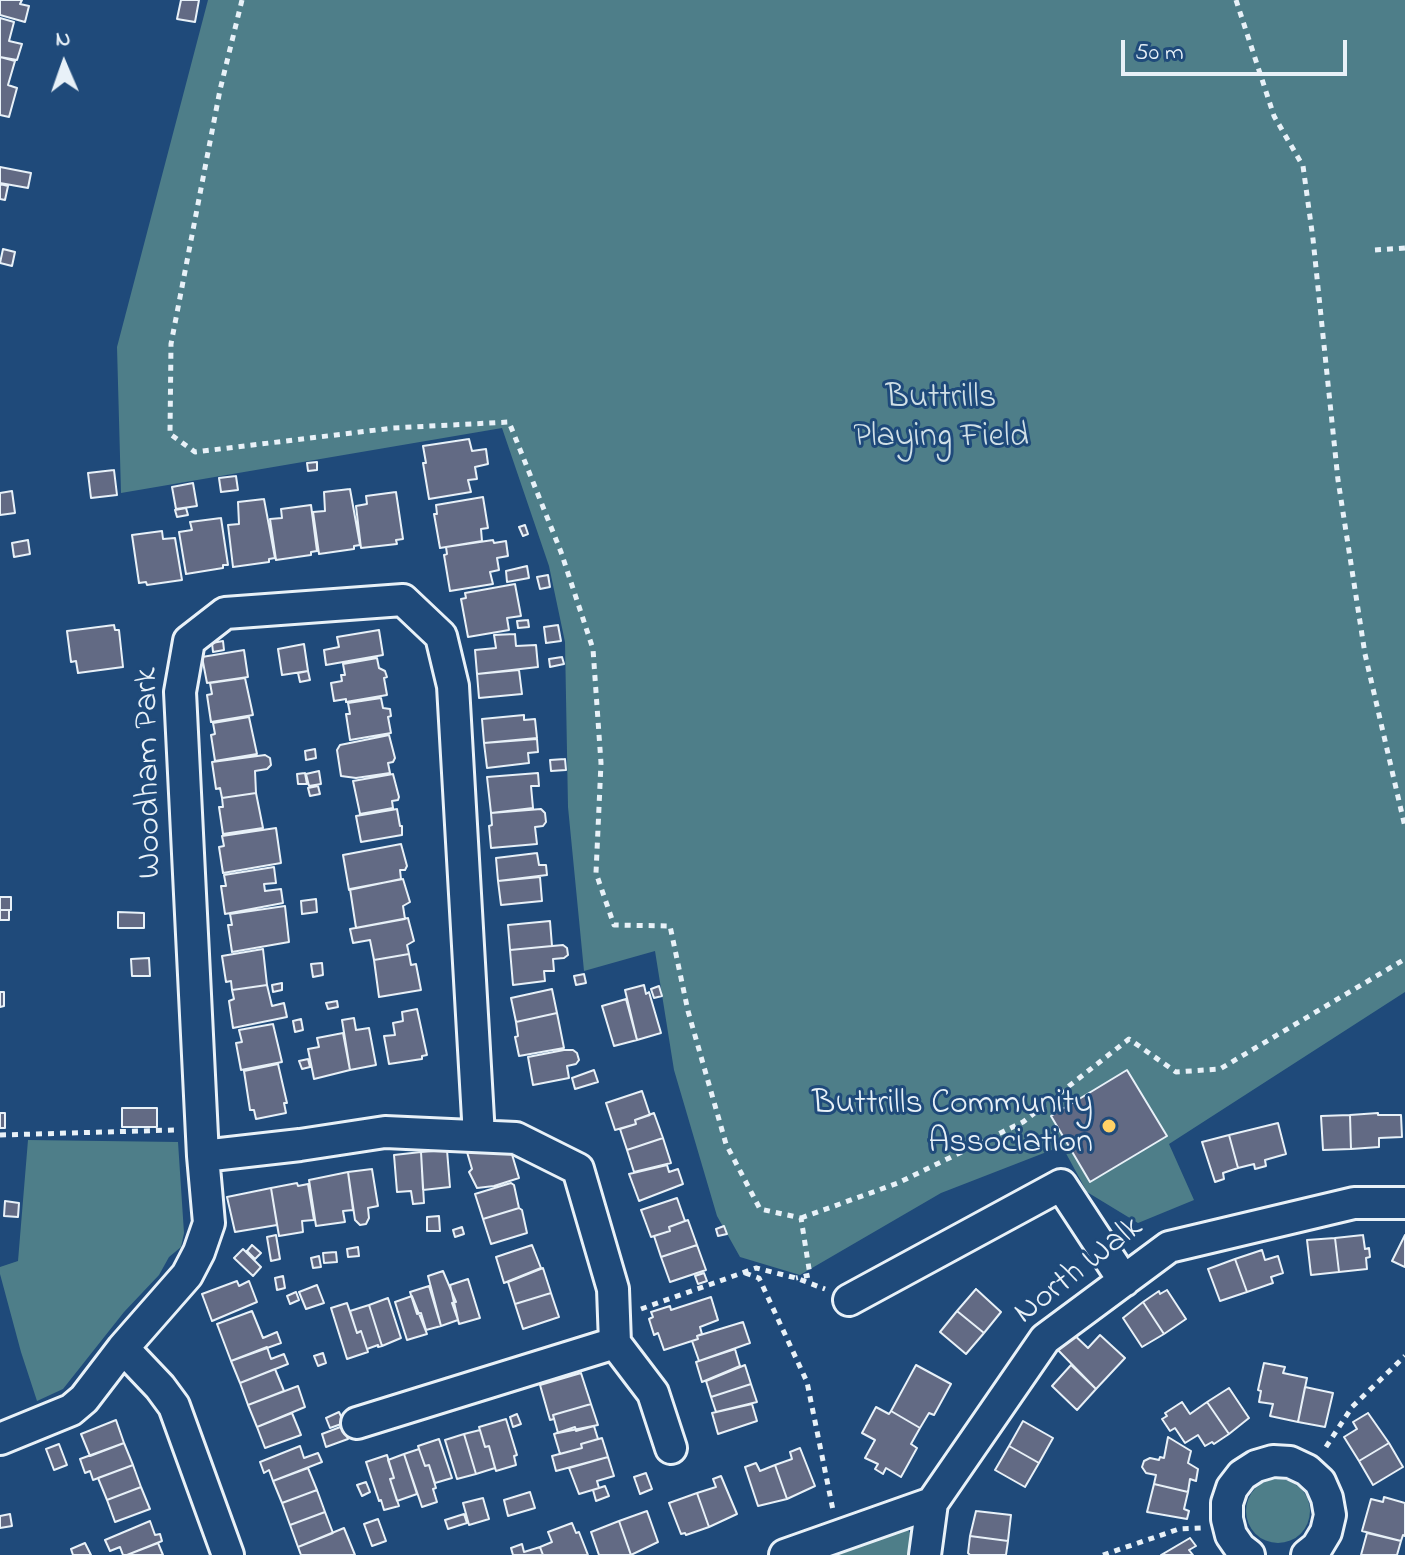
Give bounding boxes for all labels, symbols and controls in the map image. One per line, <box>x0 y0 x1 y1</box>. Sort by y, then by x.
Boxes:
north arrow <box>24 24 104 104</box>
text: N <box>55 24 71 56</box>
scale bar <box>1125 24 1351 74</box>
text: 50 m <box>1135 36 1184 71</box>
park label: Buttrills Playing Field <box>853 380 1029 460</box>
street label: Woodham Park <box>129 667 173 879</box>
place label: Buttrills Community Association <box>812 1086 1093 1166</box>
marker: Buttrills Community Association <box>1100 1117 1118 1135</box>
street label: North Walk <box>1007 1209 1153 1335</box>

